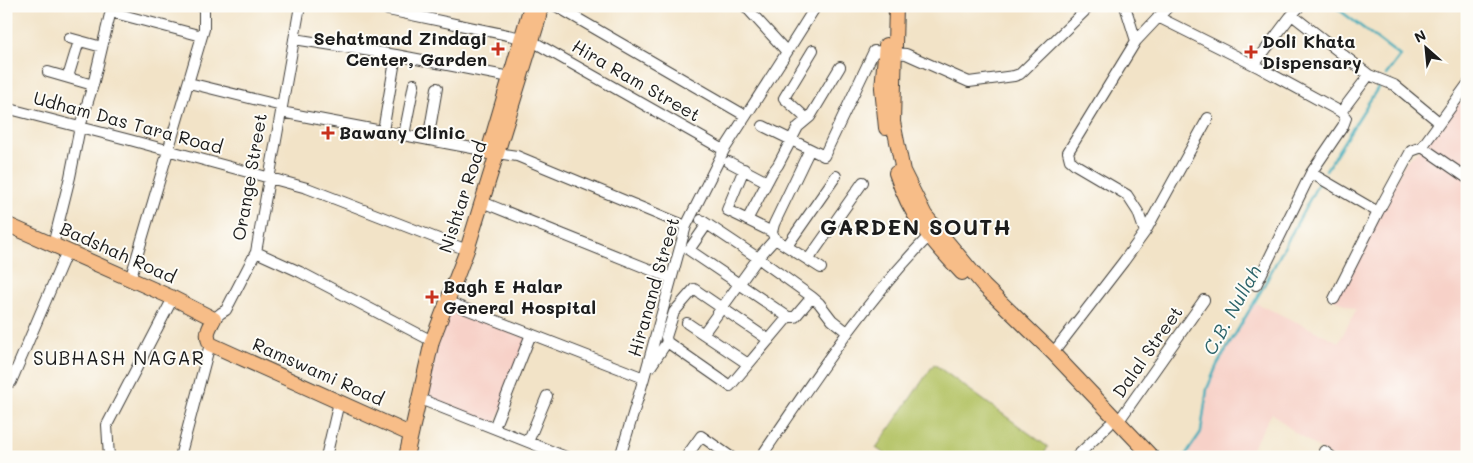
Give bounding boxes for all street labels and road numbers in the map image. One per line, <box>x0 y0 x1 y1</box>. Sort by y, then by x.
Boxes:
street label: Hira Ram Street <box>568 34 705 127</box>
street label: Udham Das Tara Road <box>31 85 226 159</box>
street label: Orange Street <box>226 111 272 242</box>
street label: Nishtar Road <box>433 138 491 256</box>
street label: Hiranand Street <box>622 214 684 359</box>
street label: Badshah Road <box>57 216 180 288</box>
street label: Dalal Street <box>1107 301 1188 402</box>
street label: Ramswami Road <box>249 331 388 411</box>

